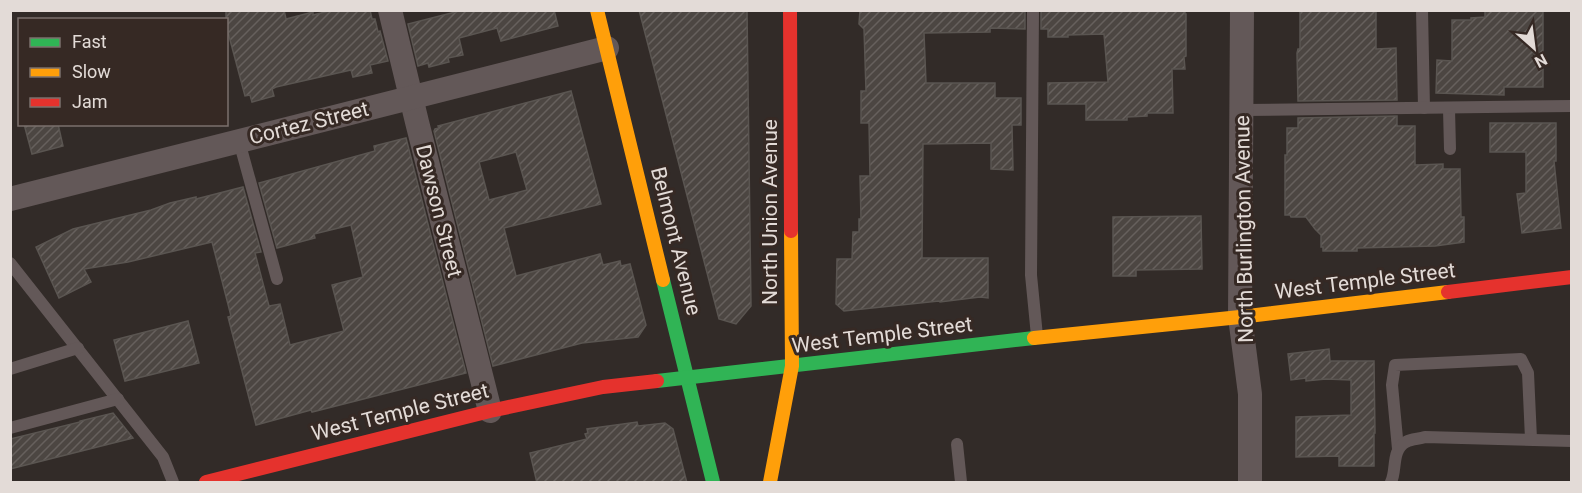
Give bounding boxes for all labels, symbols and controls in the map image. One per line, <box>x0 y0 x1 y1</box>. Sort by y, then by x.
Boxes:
legend <box>18 18 228 126</box>
north arrow <box>1504 18 1564 78</box>
text: Fast <box>72 31 107 52</box>
text: N <box>1531 50 1550 72</box>
text: Slow <box>72 61 111 82</box>
text: Jam <box>72 91 108 112</box>
street label: Cortez Street <box>247 97 371 149</box>
street label: North Burlington Avenue <box>1230 115 1258 343</box>
street label: North Union Avenue <box>758 119 782 305</box>
street label: Dawson Street <box>411 142 467 280</box>
street label: Belmont Avenue <box>646 164 706 318</box>
street label: West Temple Street <box>1273 258 1457 304</box>
street label: West Temple Street <box>790 312 974 358</box>
street label: West Temple Street <box>309 378 491 446</box>

